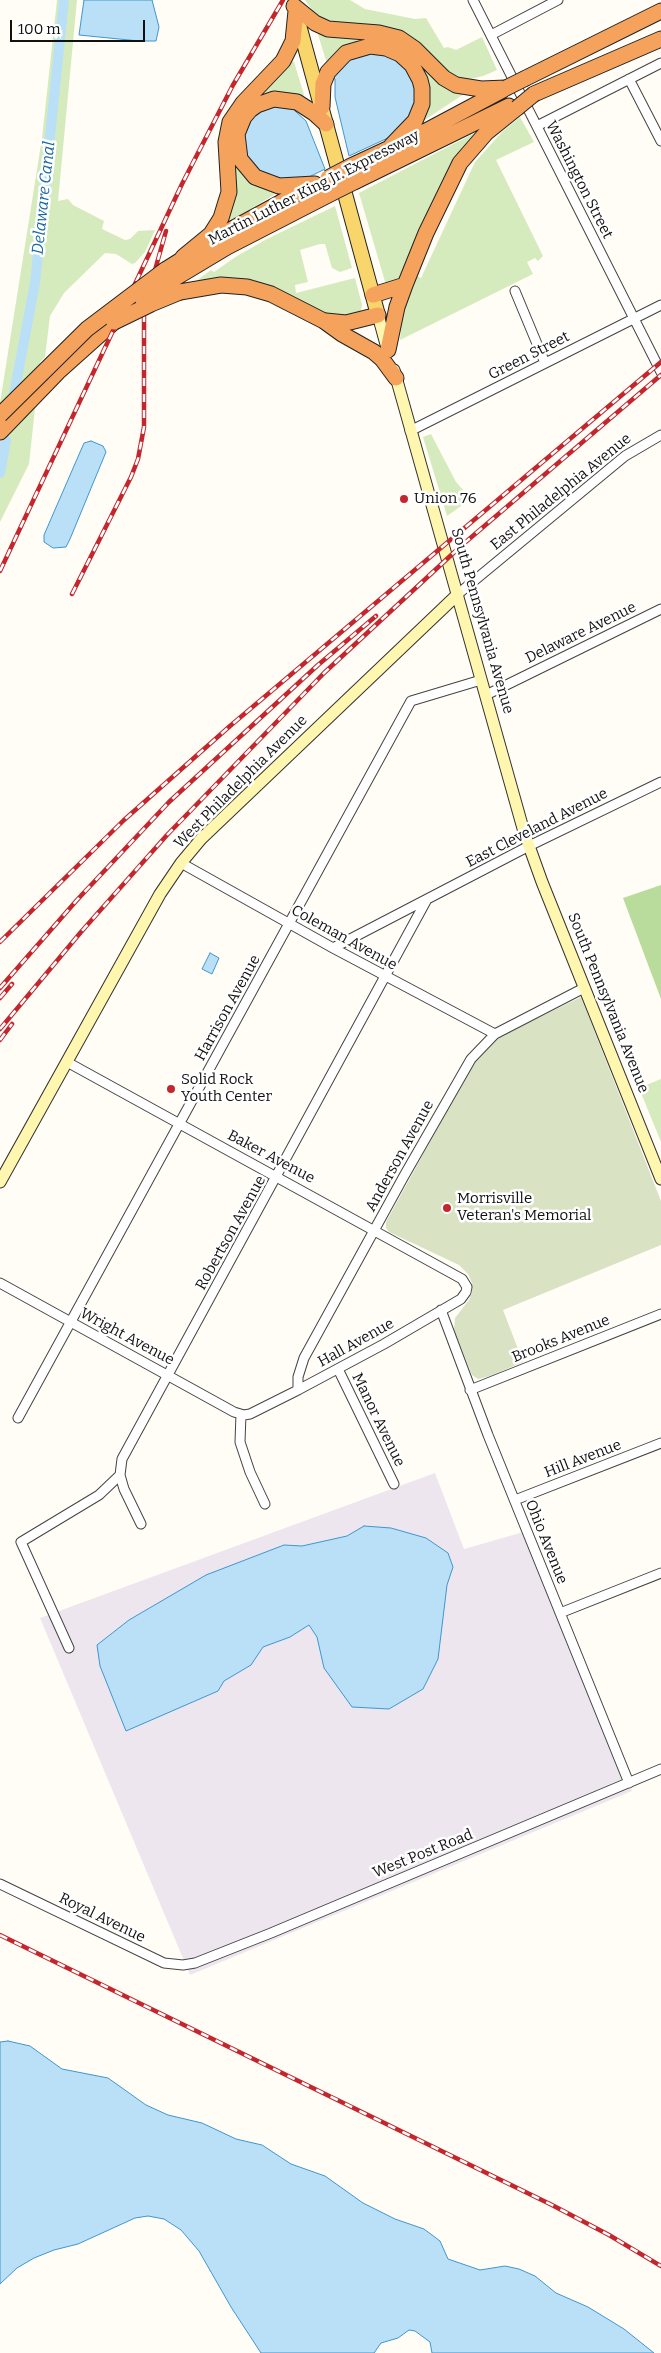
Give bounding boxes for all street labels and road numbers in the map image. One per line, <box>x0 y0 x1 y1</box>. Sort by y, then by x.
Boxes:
street label: Washington Street <box>542 118 616 242</box>
street label: Martin Luther King Jr. Expressway <box>205 127 423 249</box>
street label: Green Street <box>485 328 573 384</box>
street label: East Philadelphia Avenue <box>487 430 635 554</box>
street label: South Pennsylvania Avenue <box>447 526 517 716</box>
street label: Delaware Avenue <box>523 598 639 668</box>
street label: West Philadelphia Avenue <box>171 712 311 852</box>
street label: East Cleveland Avenue <box>463 784 611 872</box>
street label: Coleman Avenue <box>288 901 400 975</box>
street label: South Pennsylvania Avenue <box>564 910 652 1096</box>
street label: Harrison Avenue <box>191 952 265 1064</box>
street label: Anderson Avenue <box>362 1097 438 1215</box>
street label: Baker Avenue <box>224 1127 318 1187</box>
street label: Robertson Avenue <box>192 1173 270 1293</box>
street label: Wright Avenue <box>77 1305 177 1369</box>
street label: Brooks Avenue <box>509 1311 613 1367</box>
street label: Hall Avenue <box>315 1315 397 1371</box>
street label: Manor Avenue <box>348 1370 408 1470</box>
street label: Hill Avenue <box>542 1436 624 1482</box>
street label: Ohio Avenue <box>521 1497 571 1587</box>
street label: West Post Road <box>370 1826 476 1882</box>
street label: Royal Avenue <box>56 1889 148 1947</box>

